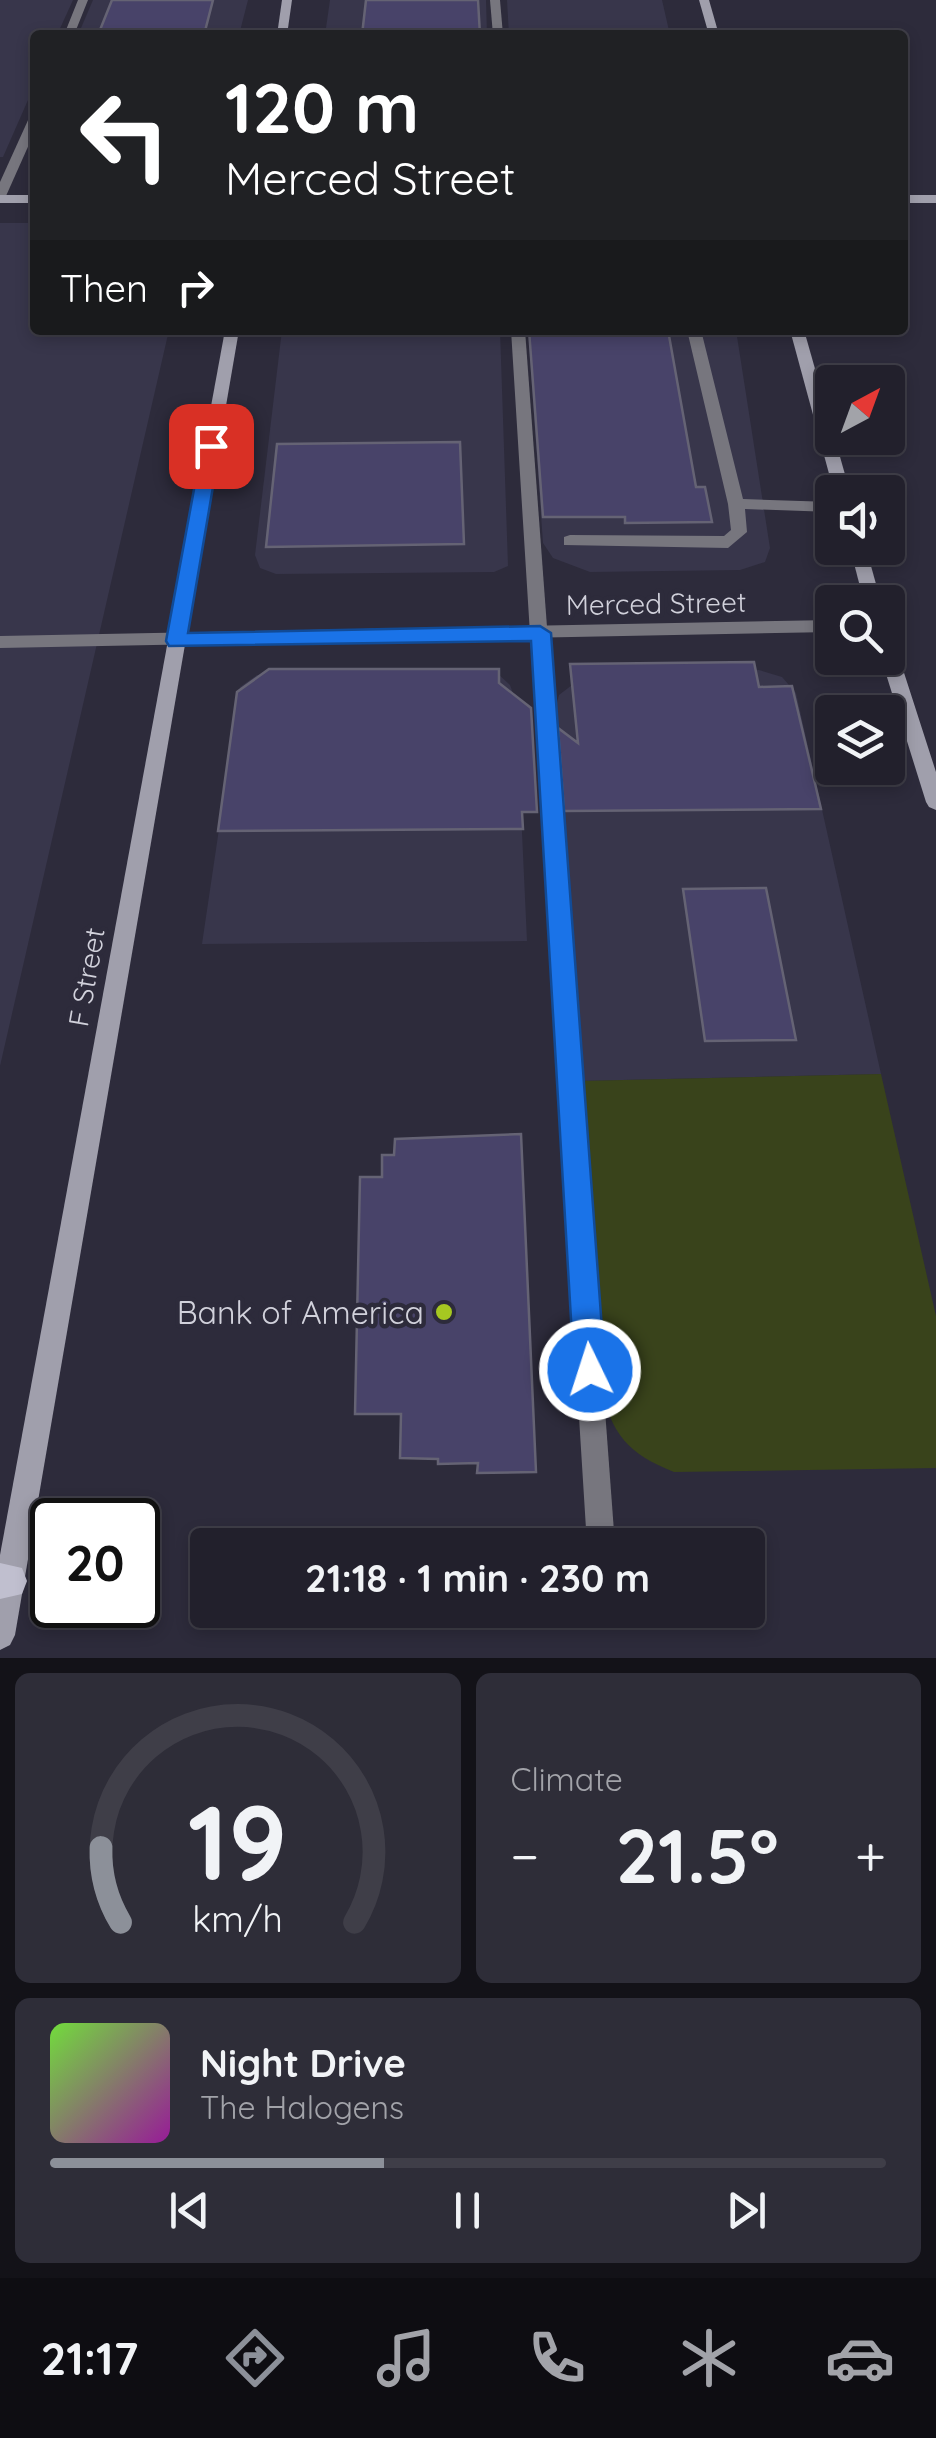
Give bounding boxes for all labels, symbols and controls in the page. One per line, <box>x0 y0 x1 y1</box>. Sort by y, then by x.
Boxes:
text: 120 m <box>225 63 419 151</box>
icon: left <box>60 70 190 200</box>
text: Merced Street <box>225 150 515 206</box>
icon: right <box>168 260 223 315</box>
text: Then <box>60 264 148 312</box>
north arrow <box>815 365 905 455</box>
map controls <box>815 365 905 785</box>
pin <box>169 404 254 489</box>
icon: arrive <box>184 419 239 474</box>
button: sound <box>815 475 905 565</box>
street label: Merced Street <box>565 584 747 622</box>
button: search <box>815 585 905 675</box>
button: layers <box>815 695 905 785</box>
street label: F Street <box>60 925 112 1029</box>
place label: Bank of America <box>177 1292 424 1332</box>
marker: Bank of America <box>433 1301 455 1323</box>
position arrow <box>538 1318 642 1422</box>
speed limit sign: 20 <box>30 1498 160 1628</box>
text: 21:18 · 1 min · 230 m <box>305 1554 650 1602</box>
text: Climate <box>511 1759 623 1799</box>
text: 19 <box>188 1776 288 1906</box>
text: 21.5° <box>615 1808 779 1902</box>
text: − <box>511 1821 539 1890</box>
text: + <box>855 1821 886 1890</box>
text: km/h <box>192 1896 283 1941</box>
text: Night Drive <box>200 2039 406 2087</box>
text: The Halogens <box>200 2087 404 2127</box>
icon: previous <box>162 2183 217 2238</box>
icon: pause <box>440 2183 495 2238</box>
icon: next <box>719 2183 774 2238</box>
icon: directions <box>220 2323 290 2393</box>
icon: music <box>371 2323 441 2393</box>
icon: phone <box>522 2323 592 2393</box>
icon: climate <box>674 2323 744 2393</box>
icon: car <box>825 2323 895 2393</box>
text: 21:17 <box>41 2330 138 2386</box>

